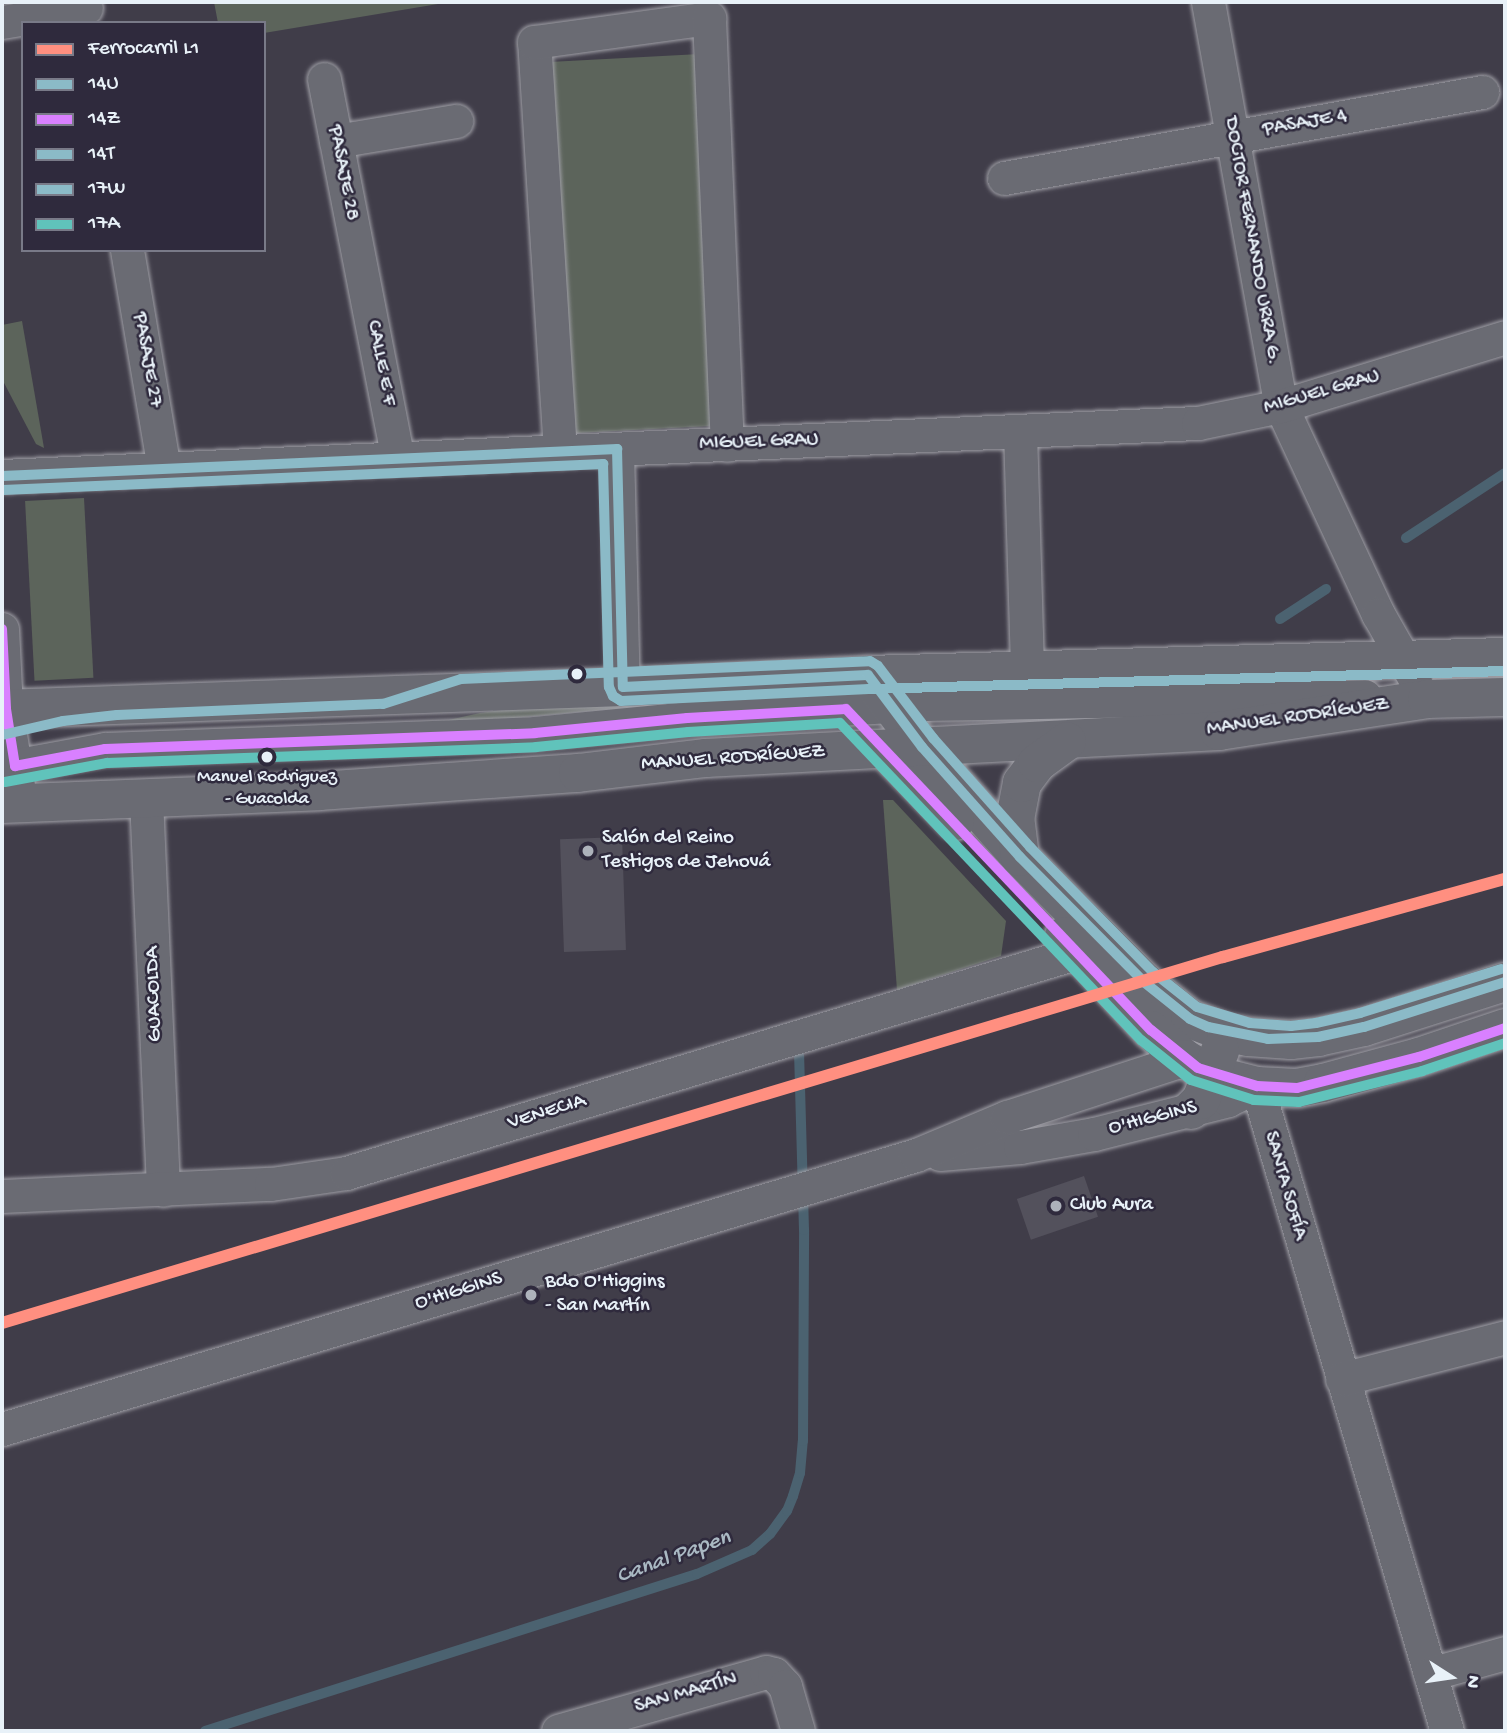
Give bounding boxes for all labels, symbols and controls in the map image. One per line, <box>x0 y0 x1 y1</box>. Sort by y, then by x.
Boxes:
legend <box>21 21 266 252</box>
text: Ferrocarril L1 <box>88 37 199 62</box>
text: 14U <box>88 72 119 97</box>
street label: PASAJE 4 <box>1261 104 1349 144</box>
text: 14Z <box>88 107 120 132</box>
street label: DOCTOR FERNANDO URRA G. <box>1217 115 1285 367</box>
street label: PASAJE 28 <box>320 123 364 223</box>
text: 14T <box>88 142 115 167</box>
text: 17W <box>88 177 125 202</box>
text: 17A <box>88 212 120 237</box>
street label: PASAJE 27 <box>125 310 167 410</box>
street label: CALLE E F <box>359 318 401 408</box>
street label: MIGUEL GRAU <box>1261 364 1383 422</box>
street label: MIGUEL GRAU <box>699 428 819 458</box>
unlabelled marker <box>570 667 584 681</box>
street label: MANUEL RODRÍGUEZ <box>1205 693 1391 743</box>
street label: MANUEL RODRÍGUEZ <box>640 740 826 778</box>
marker: Manuel Rodriguez - Guacolda <box>260 750 274 764</box>
place label: Manuel Rodriguez - Guacolda <box>197 767 337 811</box>
place label: Salón del Reino Testigos de Jehová <box>602 826 771 876</box>
marker: Salón del Reino Testigos de Jehová <box>580 843 596 859</box>
street label: GUACOLDA <box>141 946 169 1042</box>
street label: VENECIA <box>505 1089 589 1137</box>
street label: O'HIGGINS <box>1106 1096 1200 1142</box>
street label: SANTA SOFÍA <box>1256 1129 1312 1243</box>
place label: Club Aura <box>1070 1193 1153 1219</box>
marker: Club Aura <box>1048 1198 1064 1214</box>
street label: O'HIGGINS <box>412 1267 506 1317</box>
place label: Bdo O'Higgins - San Martín <box>545 1270 665 1320</box>
marker: Bdo O'Higgins - San Martín <box>523 1287 539 1303</box>
water label: Canal Papen <box>613 1525 735 1591</box>
north arrow <box>1416 1642 1486 1712</box>
street label: SAN MARTÍN <box>632 1667 740 1721</box>
text: N <box>1459 1673 1485 1690</box>

